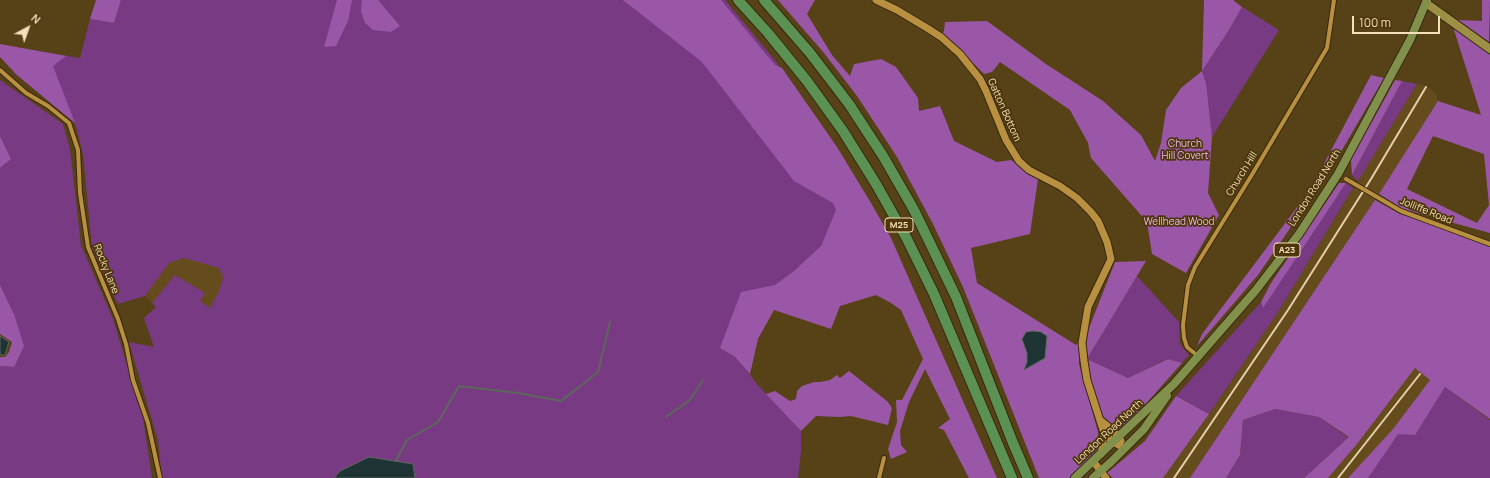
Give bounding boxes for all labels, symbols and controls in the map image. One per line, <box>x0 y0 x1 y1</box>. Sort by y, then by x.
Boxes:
north arrow <box>8 8 48 48</box>
scale bar <box>1354 8 1442 34</box>
text: N <box>28 10 44 27</box>
text: 100 m <box>1359 14 1391 31</box>
street label: Gatton Bottom <box>985 77 1023 143</box>
park label: Church Hill Covert <box>1161 138 1209 162</box>
street label: London Road North <box>1286 147 1344 229</box>
street label: Church Hill <box>1224 150 1260 198</box>
street label: Jolliffe Road <box>1398 195 1454 227</box>
park label: Wellhead Wood <box>1144 216 1214 228</box>
road number: M25 <box>885 218 913 232</box>
street label: Rocky Lane <box>91 242 121 296</box>
road number: A23 <box>1274 243 1300 257</box>
street label: London Road North <box>1072 397 1146 467</box>

